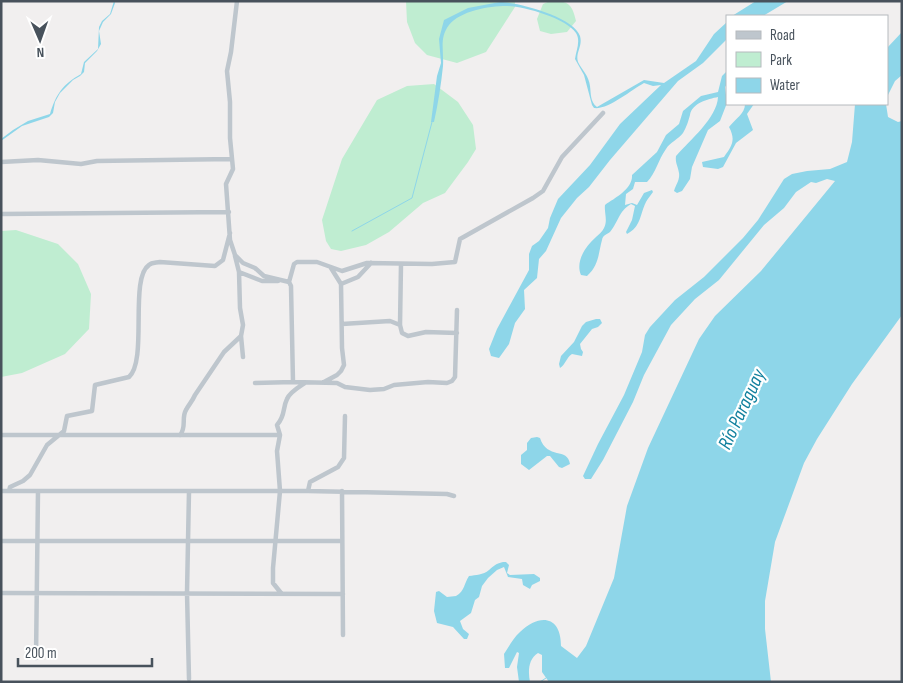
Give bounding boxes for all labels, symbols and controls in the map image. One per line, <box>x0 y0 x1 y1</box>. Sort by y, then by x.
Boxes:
north arrow <box>15 15 65 65</box>
legend <box>726 15 888 105</box>
text: Road <box>770 26 795 45</box>
text: N <box>36 44 44 61</box>
text: Park <box>770 51 792 70</box>
text: Water <box>770 76 801 95</box>
water label: Río Paraguay <box>713 364 771 453</box>
scale bar <box>18 636 151 668</box>
text: 200 m <box>25 644 57 663</box>

